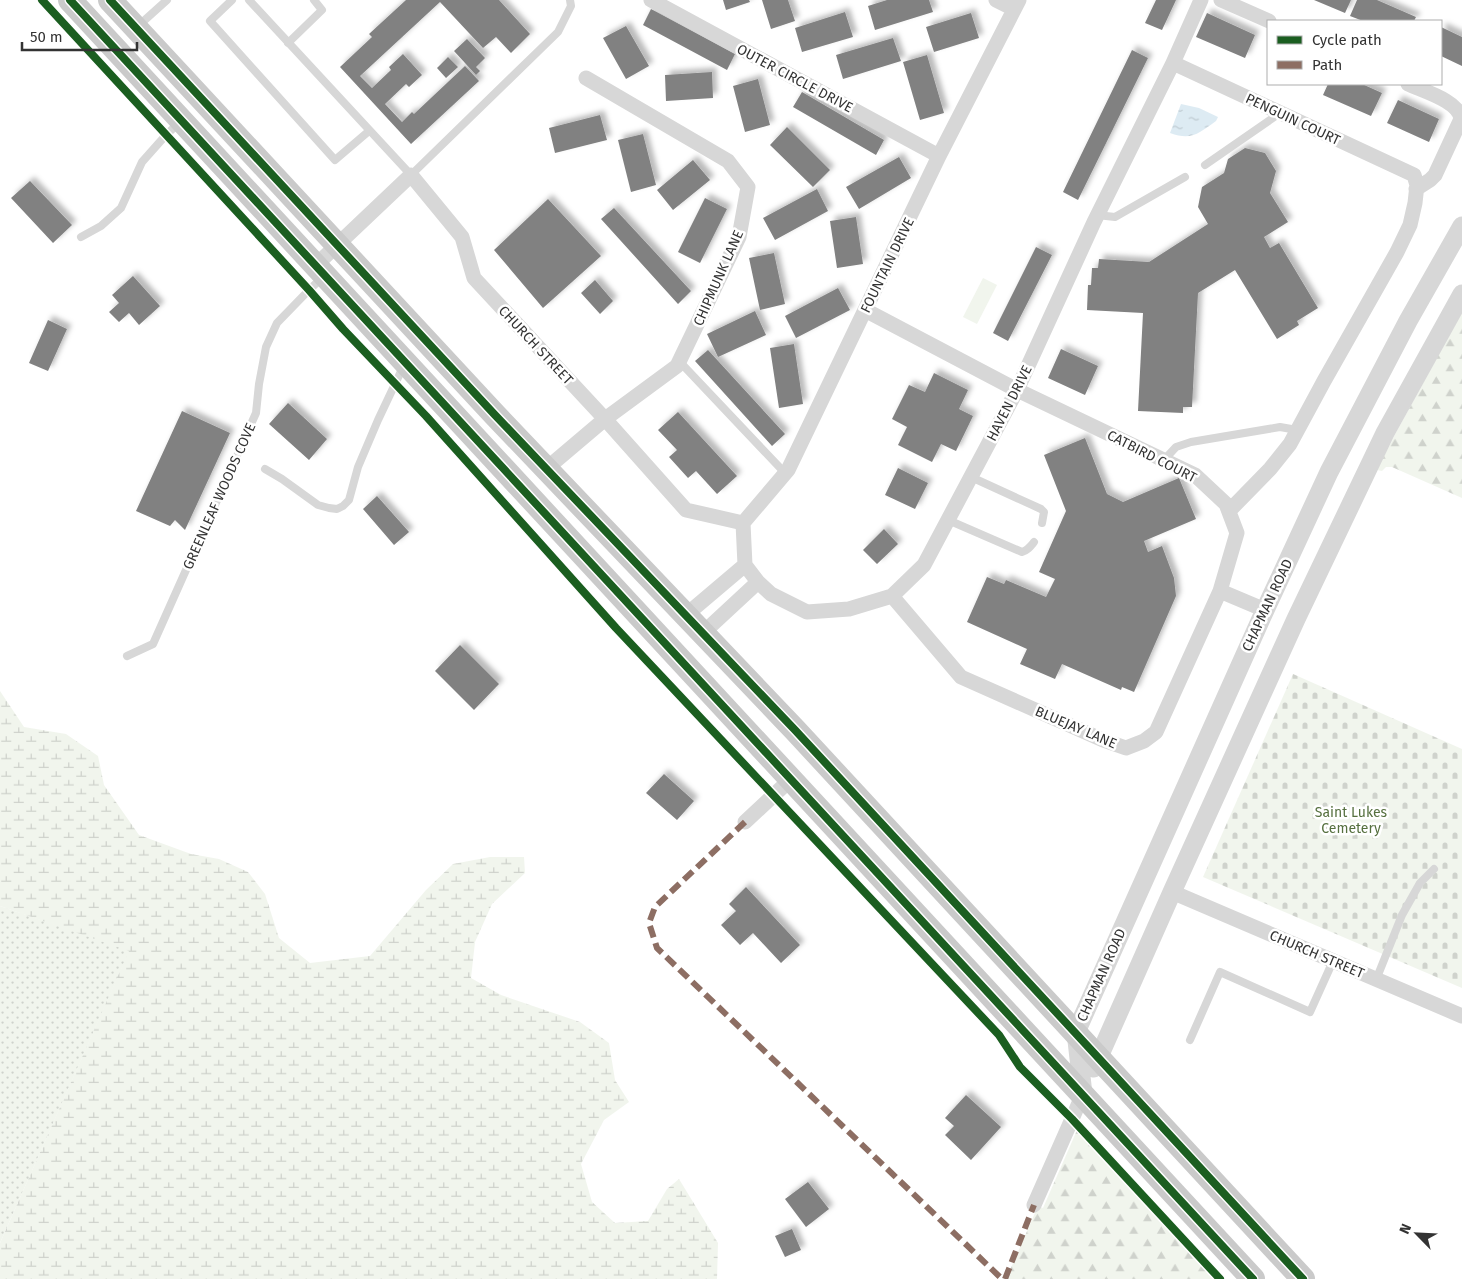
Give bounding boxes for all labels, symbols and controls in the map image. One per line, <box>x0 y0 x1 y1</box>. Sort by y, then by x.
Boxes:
scale bar <box>22 20 138 52</box>
legend <box>1267 20 1442 85</box>
text: 50 m <box>30 28 63 46</box>
text: Cycle path <box>1312 31 1382 49</box>
street label: OUTER CIRCLE DRIVE <box>734 41 856 116</box>
text: Path <box>1312 56 1342 74</box>
street label: PENGUIN COURT <box>1243 90 1344 149</box>
street label: FOUNTAIN DRIVE <box>857 215 918 316</box>
street label: CHIPMUNK LANE <box>690 228 747 329</box>
street label: CHURCH STREET <box>495 303 577 389</box>
street label: HAVEN DRIVE <box>983 362 1036 444</box>
street label: GREENLEAF WOODS COVE <box>179 420 259 572</box>
street label: CATBIRD COURT <box>1104 427 1200 487</box>
street label: CHAPMAN ROAD <box>1239 556 1296 654</box>
street label: BLUEJAY LANE <box>1032 703 1119 752</box>
park label: Saint Lukes Cemetery <box>1315 804 1388 837</box>
street label: CHAPMAN ROAD <box>1073 926 1130 1024</box>
street label: CHURCH STREET <box>1267 927 1367 982</box>
north arrow <box>1392 1209 1442 1259</box>
text: N <box>1396 1221 1415 1237</box>

